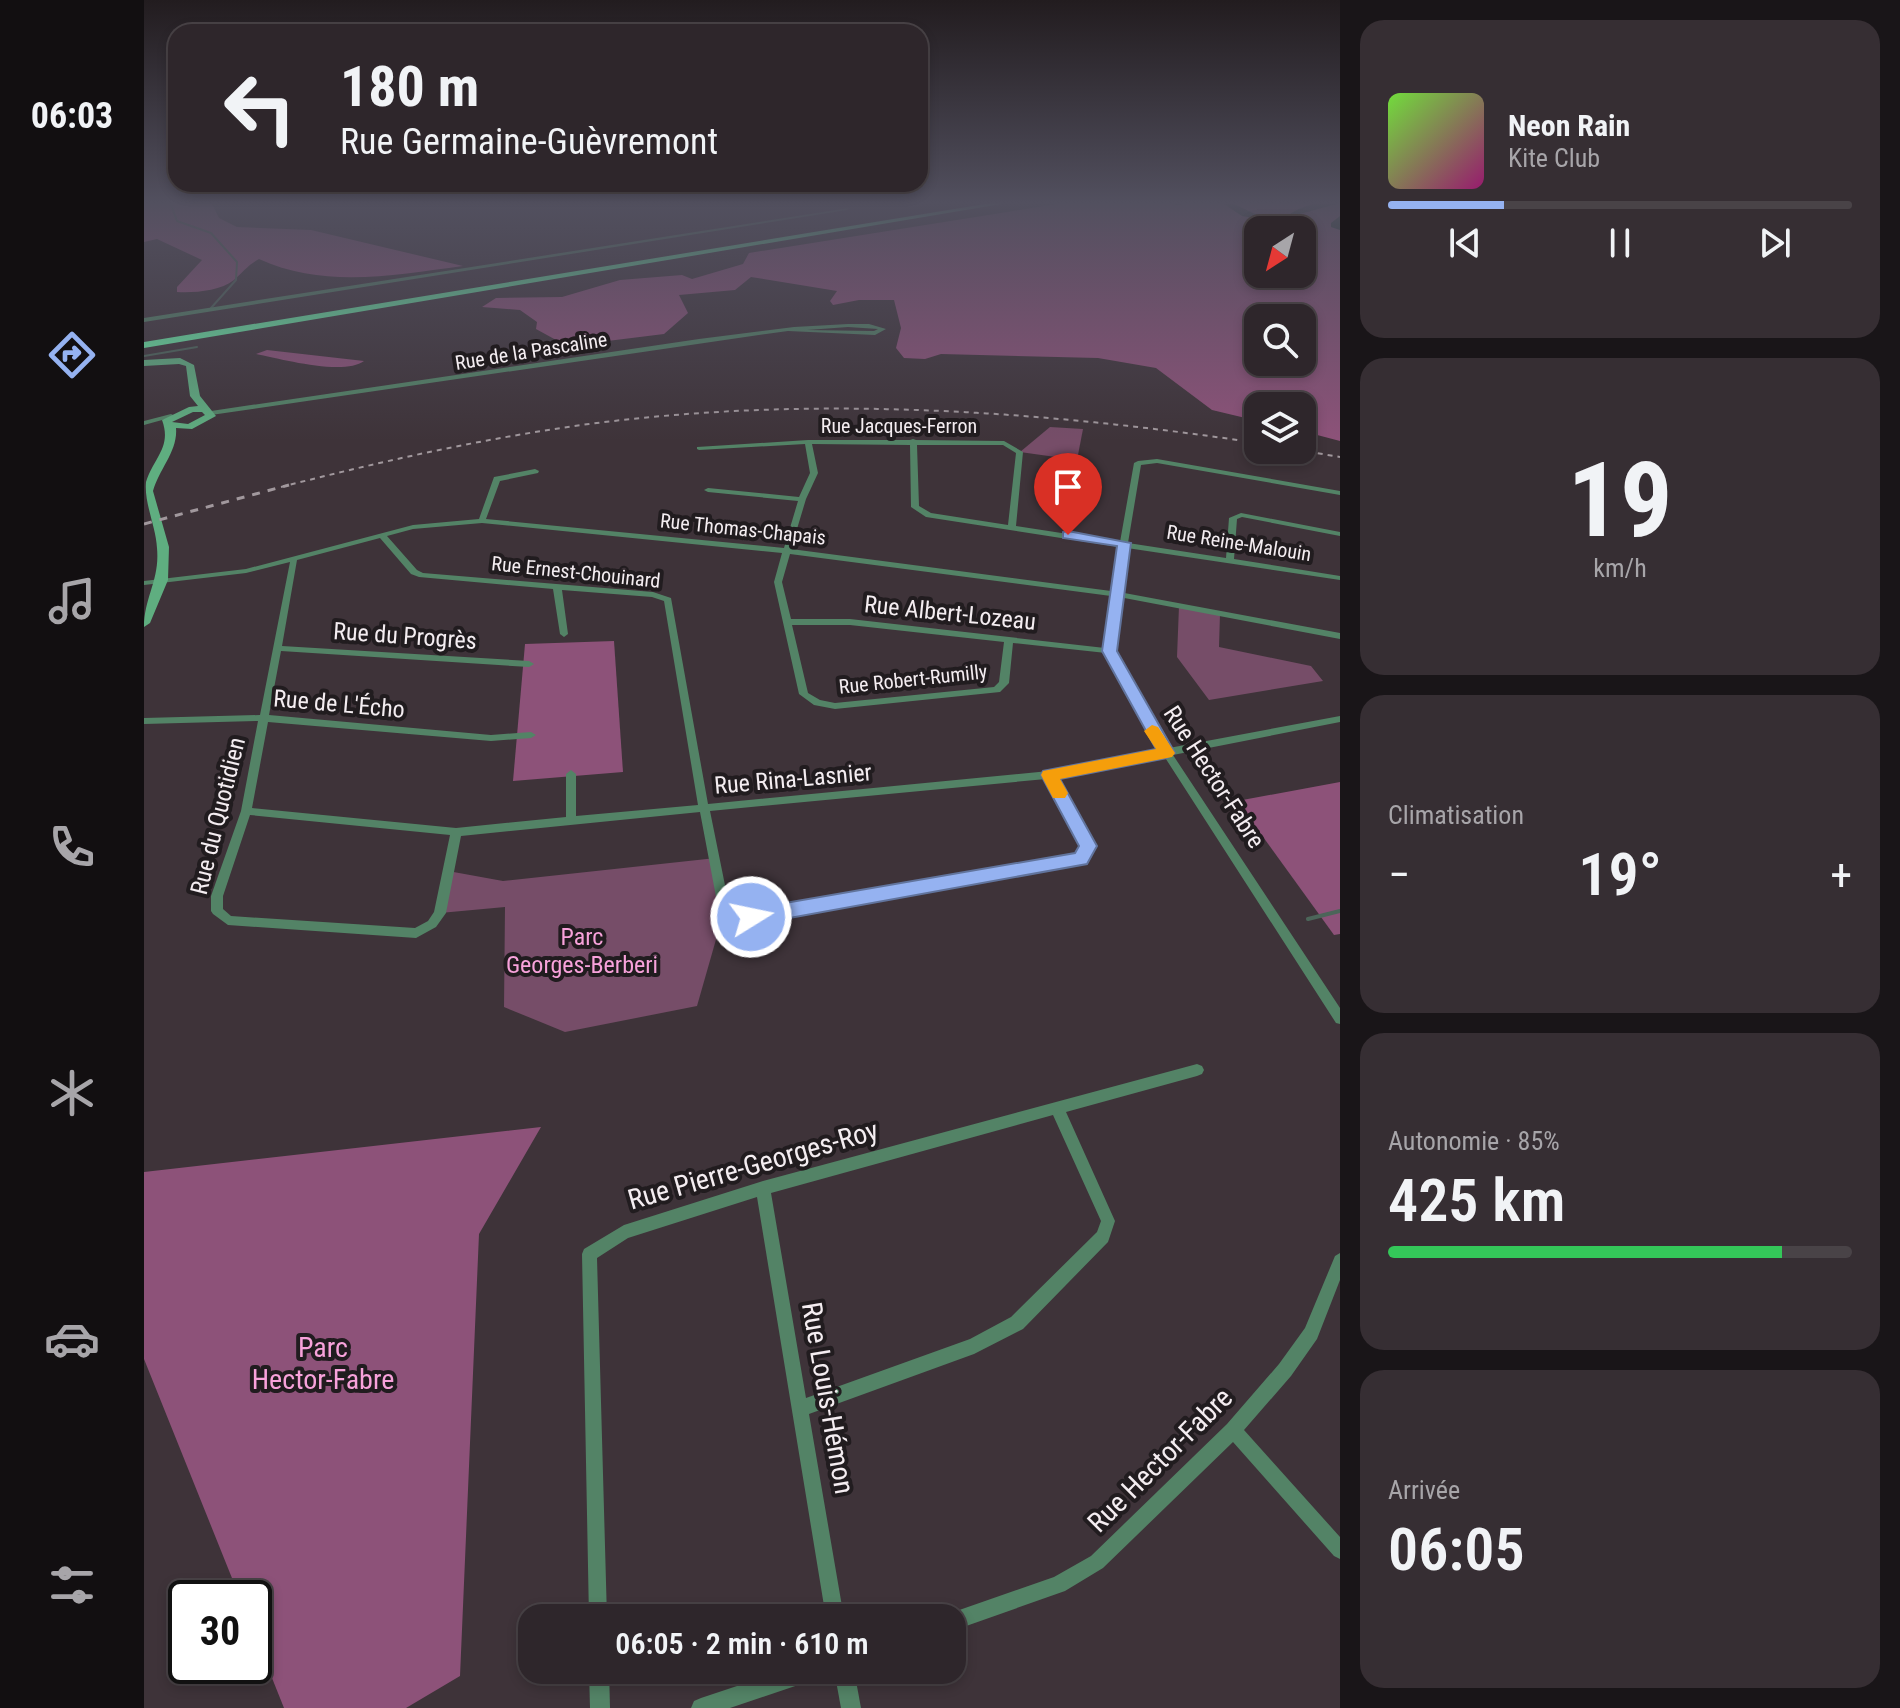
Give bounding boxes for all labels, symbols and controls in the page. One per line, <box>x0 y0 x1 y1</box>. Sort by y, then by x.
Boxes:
text: 180 m <box>340 54 479 120</box>
icon: left <box>208 56 312 160</box>
text: 06:03 <box>31 95 113 137</box>
text: Neon Rain <box>1508 108 1630 143</box>
text: Rue Germaine-Guèvremont <box>340 121 718 163</box>
text: Kite Club <box>1508 143 1600 173</box>
north arrow <box>1244 216 1316 288</box>
map controls <box>1244 216 1316 464</box>
icon: previous <box>1443 221 1487 265</box>
icon: pause <box>1598 221 1642 265</box>
icon: next <box>1753 221 1797 265</box>
button: search <box>1244 304 1316 376</box>
icon: directions <box>44 327 100 383</box>
street label: Rue de la Pascaline <box>453 327 609 375</box>
button: layers <box>1244 392 1316 464</box>
street label: Rue Jacques-Ferron <box>821 414 977 438</box>
text: 19 <box>1567 440 1673 561</box>
pin <box>1034 453 1102 535</box>
icon: arrive <box>1046 465 1090 509</box>
street label: Rue Thomas-Chapais <box>659 508 827 550</box>
street label: Rue Reine-Malouin <box>1165 520 1313 566</box>
street label: Rue Ernest-Chouinard <box>490 551 662 593</box>
text: km/h <box>1593 553 1647 583</box>
icon: music <box>44 573 100 629</box>
street label: Rue Albert-Lozeau <box>863 590 1037 636</box>
street label: Rue du Progrès <box>332 617 478 655</box>
street label: Rue Robert-Rumilly <box>838 659 988 699</box>
street label: Rue de L'Écho <box>272 684 406 724</box>
street label: Rue Hector-Fabre <box>1158 701 1270 853</box>
street label: Rue du Quotidien <box>185 734 251 898</box>
street label: Rue Rina-Lasnier <box>713 758 873 800</box>
text: Climatisation <box>1388 800 1524 830</box>
icon: phone <box>44 819 100 875</box>
text: 19° <box>1578 839 1662 910</box>
text: − <box>1388 849 1410 901</box>
text: + <box>1830 849 1852 901</box>
position arrow <box>709 875 793 959</box>
park label: Parc Georges-Berberi <box>506 923 658 979</box>
icon: climate <box>44 1065 100 1121</box>
street label: Rue Pierre-Georges-Roy <box>624 1113 882 1217</box>
text: Autonomie · 85% <box>1388 1126 1560 1156</box>
text: 425 km <box>1388 1165 1565 1236</box>
street label: Rue Louis-Hémon <box>795 1300 861 1496</box>
icon: car <box>44 1311 100 1367</box>
park label: Parc Hector-Fabre <box>252 1331 394 1396</box>
street label: Rue Hector-Fabre <box>1081 1381 1239 1539</box>
text: Arrivée <box>1388 1475 1460 1505</box>
text: 06:05 <box>1388 1514 1525 1585</box>
icon: filters <box>44 1557 100 1613</box>
speed limit sign: 30 <box>168 1580 272 1684</box>
text: 06:05 · 2 min · 610 m <box>615 1626 869 1661</box>

